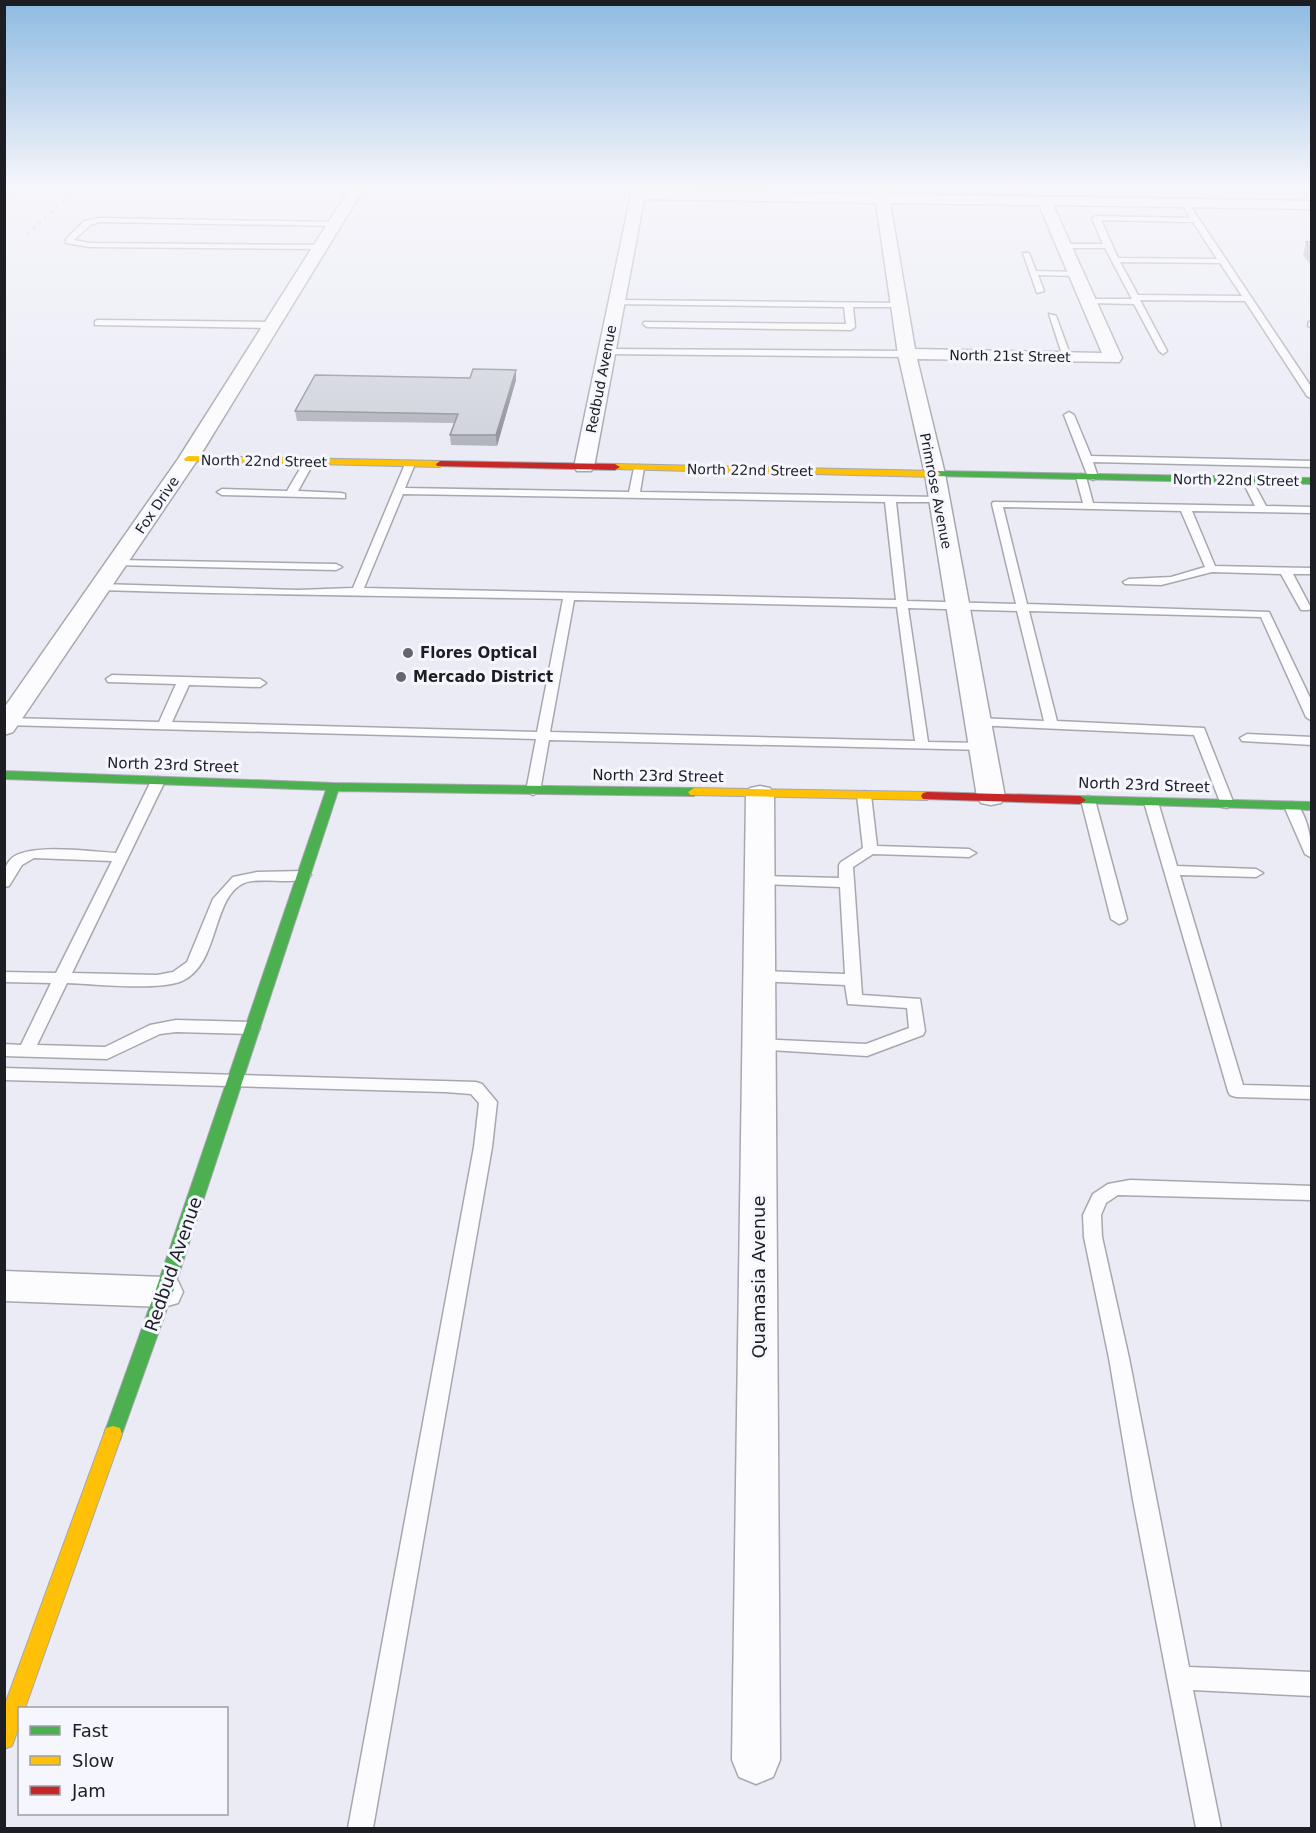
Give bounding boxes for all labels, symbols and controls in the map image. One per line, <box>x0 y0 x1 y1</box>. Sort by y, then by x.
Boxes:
street label: Redbud Avenue <box>583 324 619 434</box>
street label: North 21st Street <box>949 347 1071 365</box>
street label: Primrose Avenue <box>917 432 955 550</box>
street label: North 22nd Street <box>201 452 328 470</box>
street label: North 22nd Street <box>687 461 814 479</box>
street label: North 22nd Street <box>1173 471 1300 489</box>
street label: Fox Drive <box>132 473 182 537</box>
place label: Flores Optical <box>420 644 537 662</box>
marker: Flores Optical <box>401 646 415 660</box>
place label: Mercado District <box>413 668 553 686</box>
marker: Mercado District <box>394 670 408 684</box>
street label: North 23rd Street <box>107 754 239 776</box>
street label: North 23rd Street <box>592 766 724 786</box>
street label: North 23rd Street <box>1078 774 1210 796</box>
street label: Redbud Avenue <box>140 1194 206 1334</box>
street label: Quamasia Avenue <box>748 1195 769 1359</box>
legend <box>18 1707 228 1815</box>
text: Fast <box>72 1720 108 1741</box>
text: Slow <box>72 1750 114 1771</box>
text: Jam <box>71 1780 106 1801</box>

